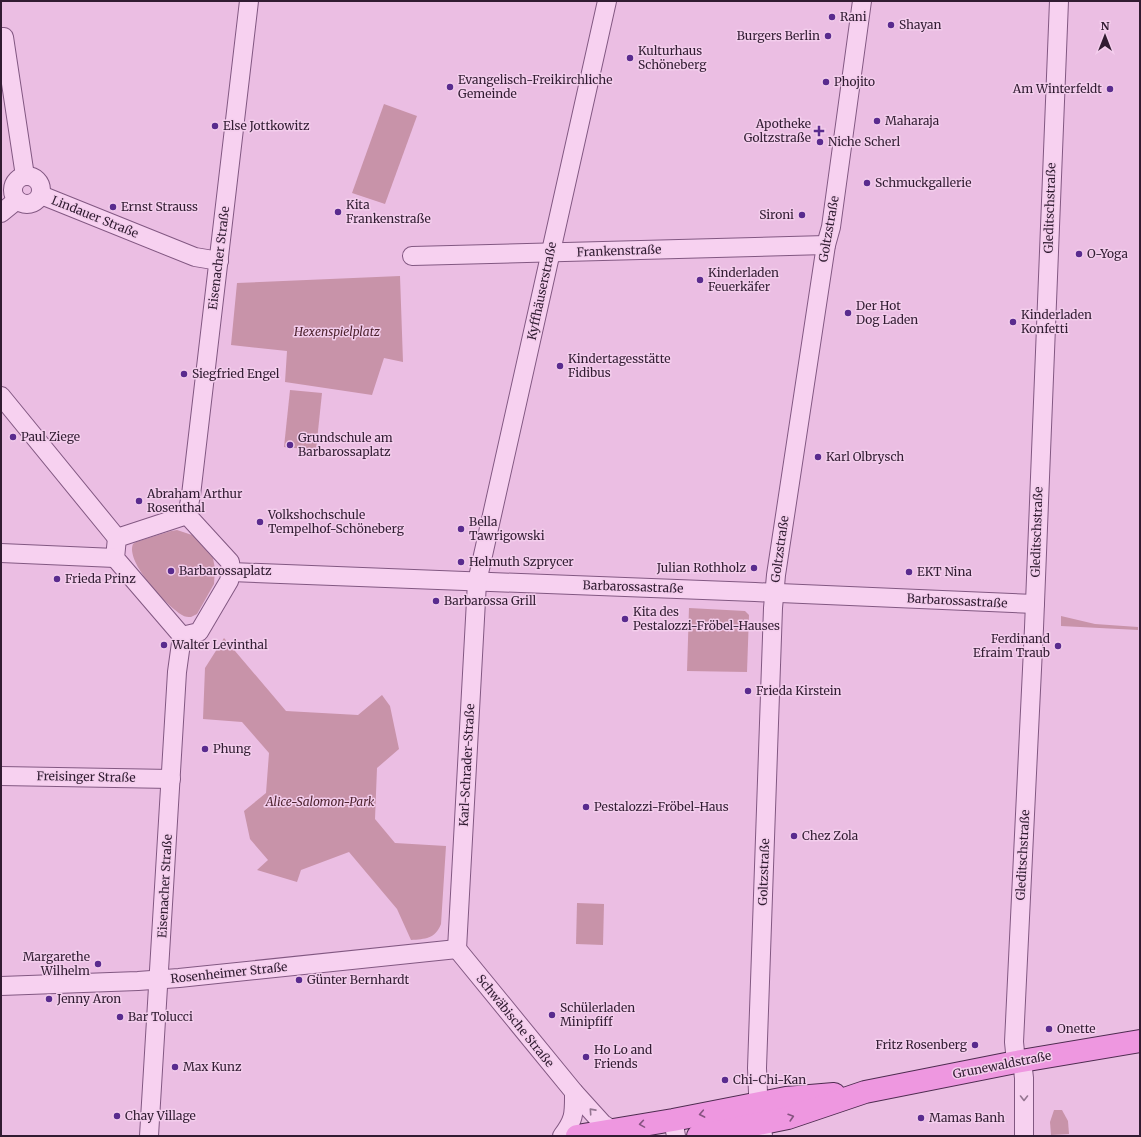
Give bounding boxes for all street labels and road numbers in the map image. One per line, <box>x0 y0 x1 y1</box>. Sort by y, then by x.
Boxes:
street label: Gleditschstraße <box>1040 162 1059 254</box>
street label: Lindauer Straße <box>49 192 141 241</box>
street label: Goltzstraße <box>815 194 842 263</box>
street label: Eisenacher Straße <box>205 205 232 311</box>
street label: Kyffhäuserstraße <box>524 240 559 341</box>
street label: Frankenstraße <box>576 242 662 259</box>
street label: Gleditschstraße <box>1027 486 1046 578</box>
street label: Goltzstraße <box>767 515 792 583</box>
street label: Barbarossastraße <box>582 577 684 596</box>
street label: Barbarossastraße <box>906 590 1008 611</box>
street label: Karl-Schrader-Straße <box>456 703 477 827</box>
street label: Freisinger Straße <box>36 768 136 785</box>
street label: Gleditschstraße <box>1013 809 1032 901</box>
street label: Eisenacher Straße <box>154 834 175 938</box>
street label: Goltzstraße <box>755 838 772 906</box>
street label: Rosenheimer Straße <box>170 959 288 986</box>
street label: Schwäbische Straße <box>473 971 557 1070</box>
street label: Grunewaldstraße <box>951 1048 1052 1081</box>

